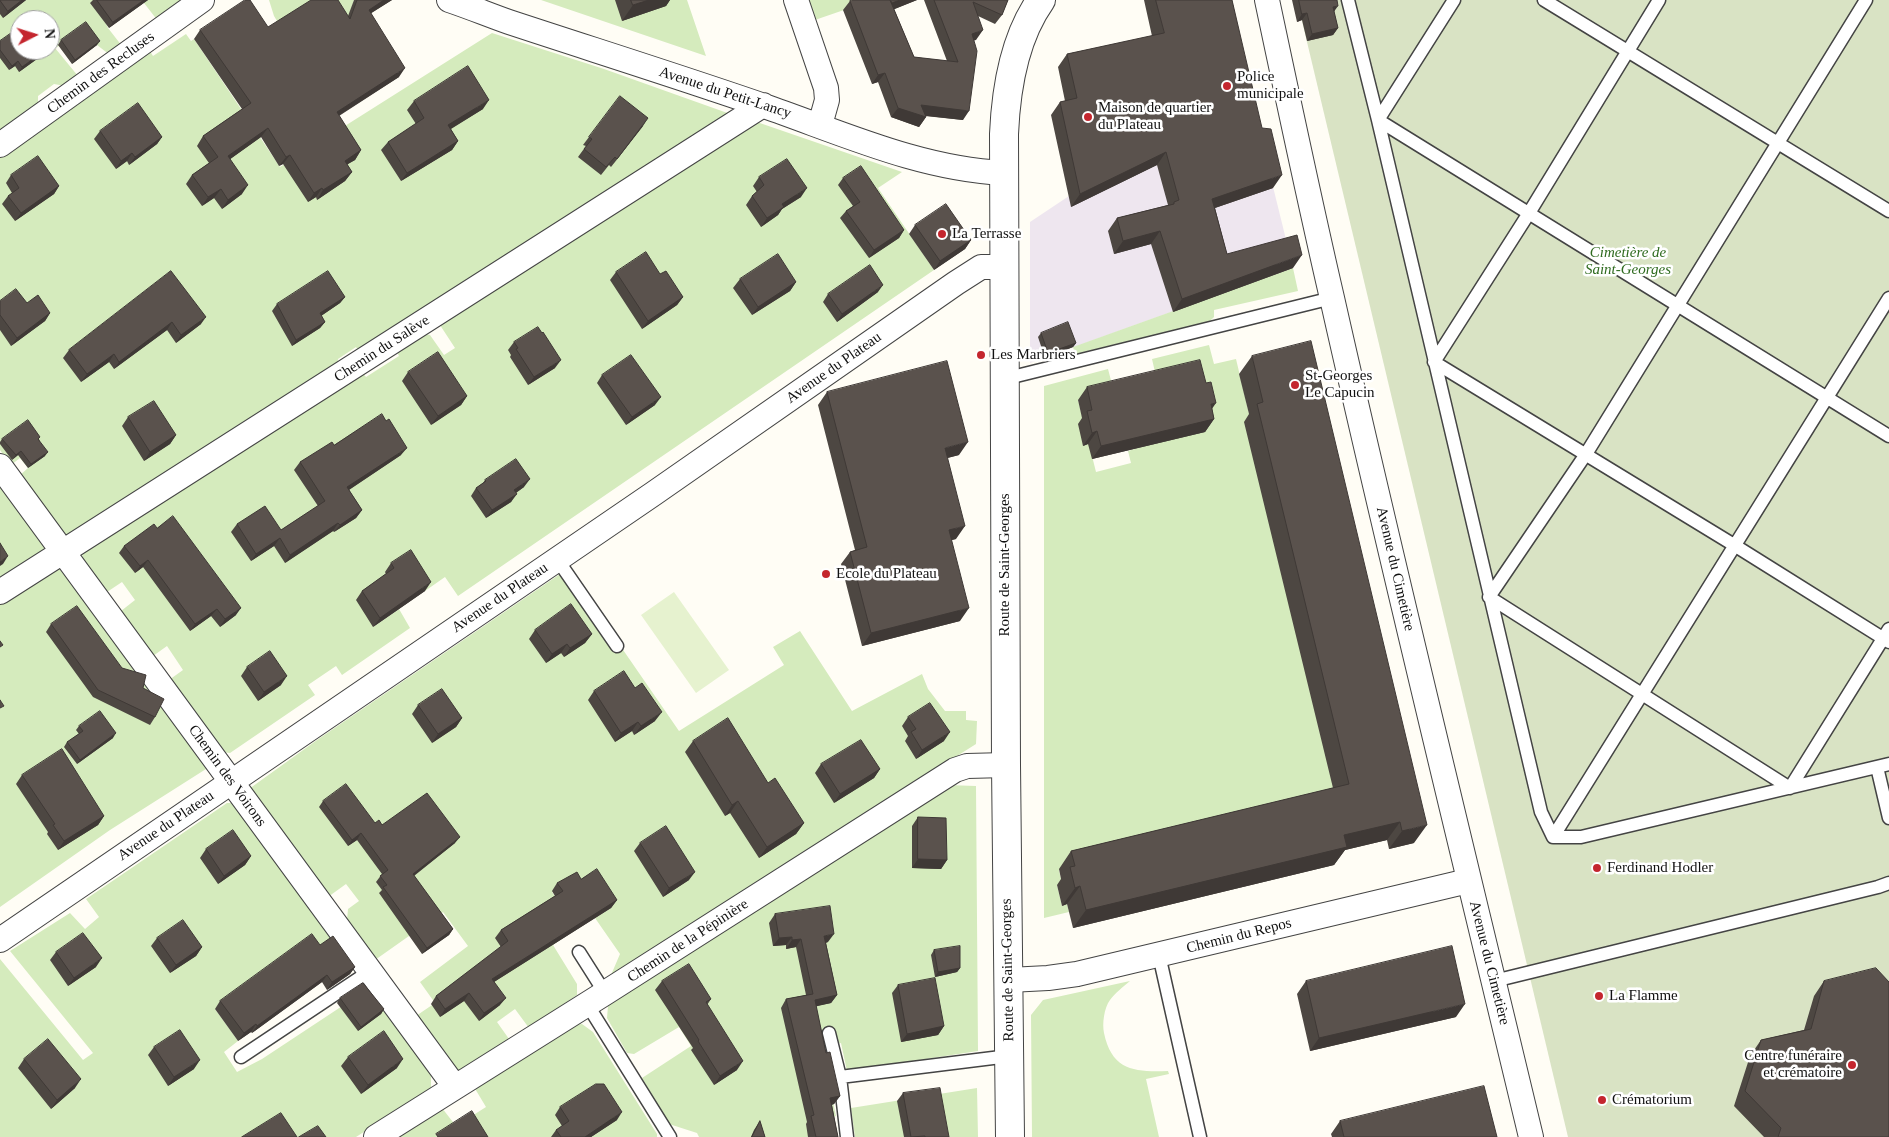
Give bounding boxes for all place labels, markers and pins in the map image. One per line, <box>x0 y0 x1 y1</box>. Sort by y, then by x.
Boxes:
place label: Police municipale <box>1237 68 1304 103</box>
marker: Police municipale <box>1221 80 1233 92</box>
place label: Maison de quartier du Plateau <box>1098 99 1211 134</box>
marker: Maison de quartier du Plateau <box>1082 111 1094 123</box>
place label: La Terrasse <box>952 225 1021 243</box>
marker: La Terrasse <box>936 228 948 240</box>
place label: Les Marbriers <box>991 346 1076 364</box>
marker: Les Marbriers <box>975 349 987 361</box>
place label: St-Georges Le Capucin <box>1305 367 1375 402</box>
marker: St-Georges Le Capucin <box>1289 379 1301 391</box>
place label: Ecole du Plateau <box>836 565 937 583</box>
marker: Ecole du Plateau <box>820 568 832 580</box>
place label: Ferdinand Hodler <box>1607 859 1713 877</box>
marker: Ferdinand Hodler <box>1591 862 1603 874</box>
place label: La Flamme <box>1609 987 1678 1005</box>
marker: La Flamme <box>1593 990 1605 1002</box>
place label: Centre funéraire et crématoire <box>1744 1047 1842 1082</box>
marker: Centre funéraire et crématoire <box>1846 1059 1858 1071</box>
place label: Crématorium <box>1612 1091 1692 1109</box>
marker: Crématorium <box>1596 1094 1608 1106</box>

